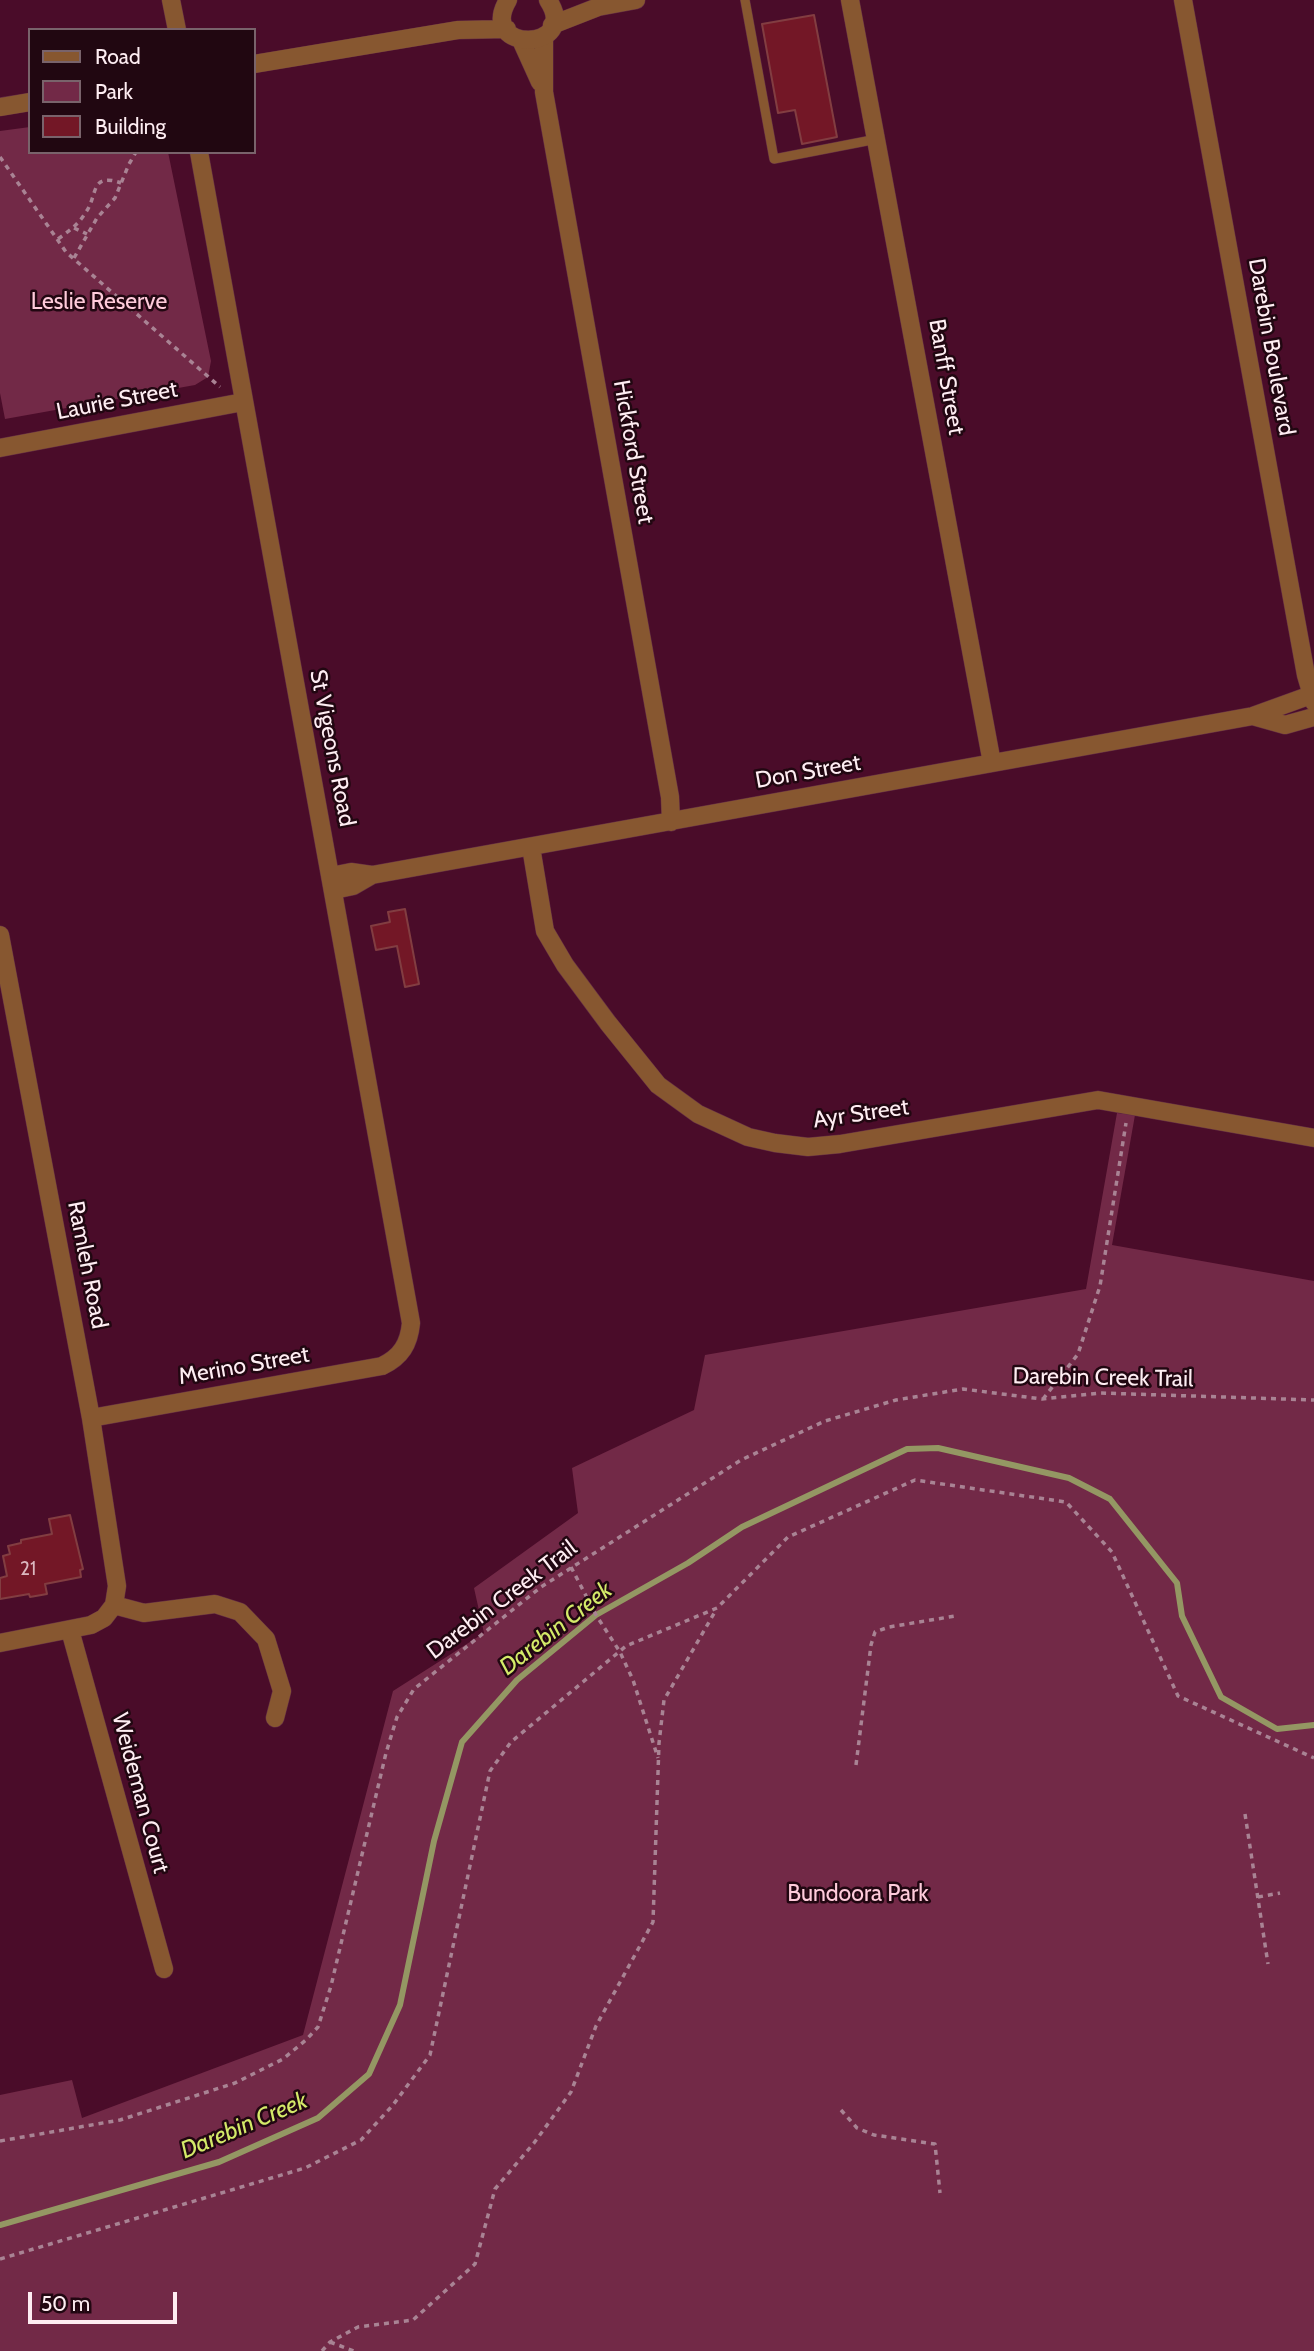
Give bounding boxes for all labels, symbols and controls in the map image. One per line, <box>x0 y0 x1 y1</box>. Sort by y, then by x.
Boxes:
legend <box>28 28 256 154</box>
text: Road <box>95 44 141 69</box>
text: Park <box>95 79 133 104</box>
text: Building <box>95 114 166 139</box>
street label: Darebin Boulevard <box>1242 256 1300 438</box>
park label: Leslie Reserve <box>31 288 167 316</box>
street label: Banff Street <box>922 317 970 437</box>
street label: Laurie Street <box>54 376 180 426</box>
street label: Hickford Street <box>607 378 659 526</box>
street label: St Vigeons Road <box>303 667 361 829</box>
street label: Don Street <box>753 749 863 795</box>
street label: Ayr Street <box>811 1094 911 1134</box>
street label: Ramleh Road <box>61 1199 113 1331</box>
street label: Merino Street <box>177 1341 311 1391</box>
street label: Darebin Creek Trail <box>1012 1363 1194 1393</box>
street label: Darebin Creek Trail <box>422 1535 582 1665</box>
house number: 21 <box>20 1558 36 1580</box>
water label: Darebin Creek <box>494 1576 618 1682</box>
street label: Weideman Court <box>105 1710 175 1876</box>
park label: Bundoora Park <box>787 1880 929 1908</box>
water label: Darebin Creek <box>176 2086 312 2166</box>
scale bar <box>32 2278 180 2322</box>
text: 50 m <box>41 2291 90 2316</box>

